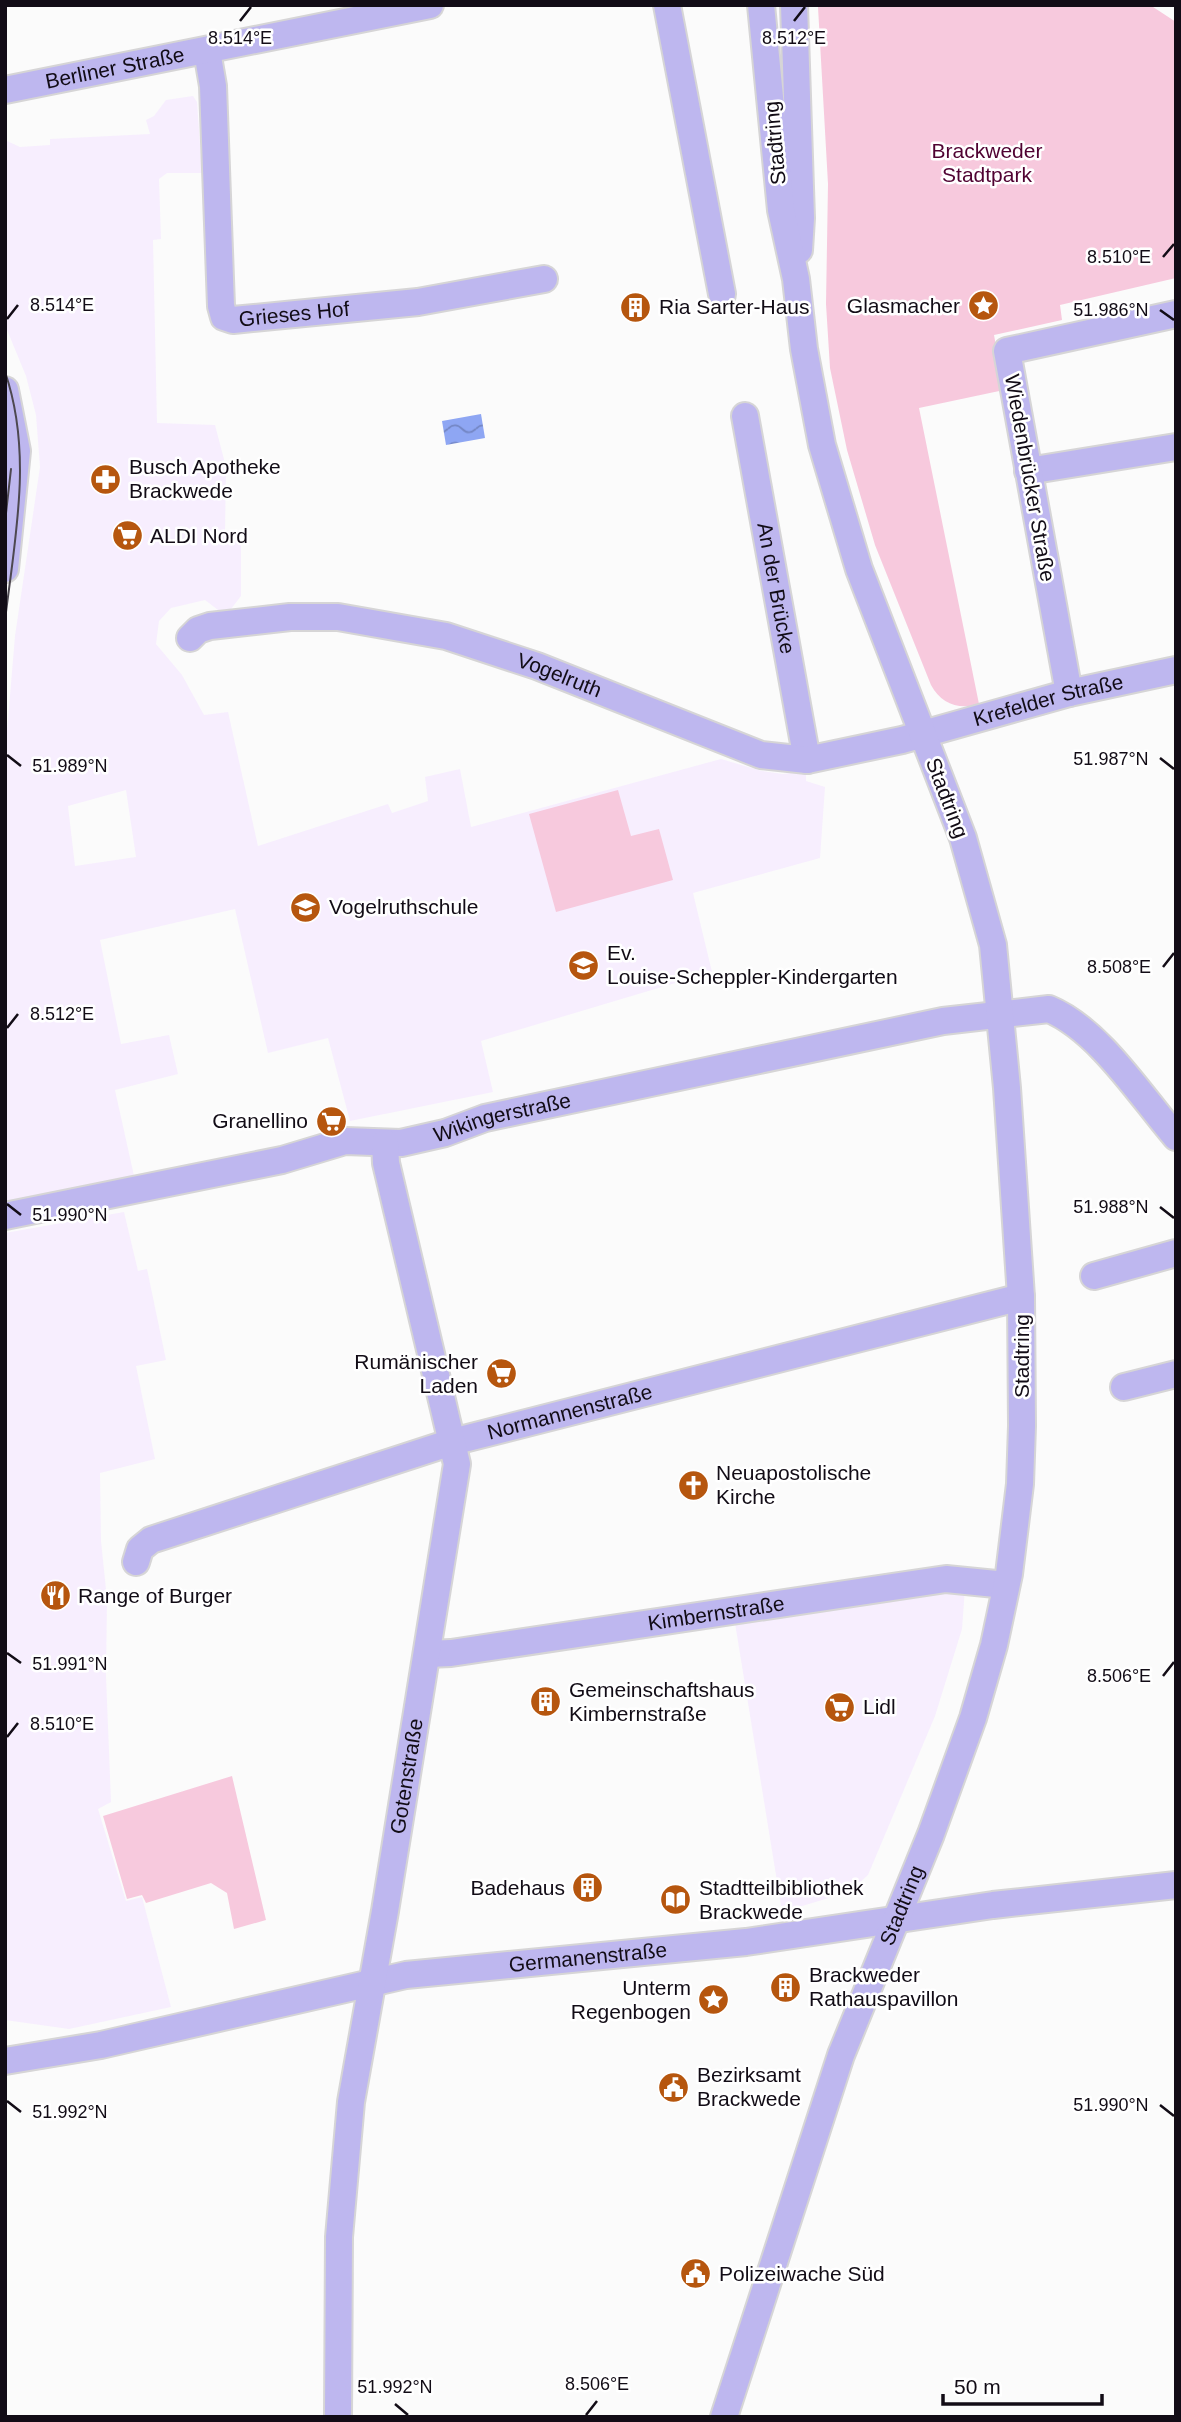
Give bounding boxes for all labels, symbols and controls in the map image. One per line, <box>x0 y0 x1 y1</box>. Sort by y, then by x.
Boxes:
text: 8.514°E <box>208 28 272 48</box>
text: 8.512°E <box>762 28 826 48</box>
street label: Berliner Straße <box>43 42 186 93</box>
street label: Stadtring <box>759 100 790 186</box>
park label: Brackweder Stadtpark <box>932 139 1042 186</box>
text: 8.510°E <box>1087 247 1151 267</box>
place icon: Glasmacher <box>966 289 1000 323</box>
building icon: Ria Sarter-Haus <box>619 290 653 324</box>
place label: Glasmacher <box>847 294 960 317</box>
text: 8.514°E <box>30 295 94 315</box>
place label: Ria Sarter-Haus <box>659 295 810 318</box>
street label: Grieses Hof <box>238 297 351 330</box>
text: 51.986°N <box>1073 300 1149 320</box>
street label: Wiedenbrücker Straße <box>1001 372 1060 583</box>
place label: Busch Apotheke Brackwede <box>129 455 281 502</box>
pharmacy icon: Busch Apotheke Brackwede <box>89 462 123 496</box>
supermarket icon: ALDI Nord <box>110 519 144 553</box>
street label: An der Brücke <box>753 521 800 656</box>
place label: ALDI Nord <box>150 524 248 547</box>
street label: Vogelruth <box>514 648 605 702</box>
street label: Krefelder Straße <box>971 670 1125 730</box>
text: 51.987°N <box>1073 749 1149 769</box>
street label: Stadtring <box>922 754 973 841</box>
text: 51.989°N <box>32 756 108 776</box>
school or university icon: Vogelruthschule <box>289 890 323 924</box>
place label: Vogelruthschule <box>329 895 478 918</box>
place label: Ev. Louise-Scheppler-Kindergarten <box>607 941 898 988</box>
school or university icon: Ev. Louise-Scheppler-Kindergarten <box>567 948 601 982</box>
text: 8.508°E <box>1087 957 1151 977</box>
text: 8.512°E <box>30 1004 94 1024</box>
street label: Wikingerstraße <box>431 1088 573 1146</box>
supermarket icon: Granellino <box>314 1104 348 1138</box>
place label: Granellino <box>212 1109 308 1132</box>
text: 51.988°N <box>1073 1197 1149 1217</box>
text: 51.990°N <box>32 1205 108 1225</box>
street label: Stadtring <box>1010 1314 1033 1398</box>
place label: Rumänischer Laden <box>354 1350 478 1397</box>
supermarket icon: Rumänischer Laden <box>484 1357 518 1391</box>
street label: Normannenstraße <box>485 1379 655 1444</box>
place label: Neuapostolische Kirche <box>716 1461 871 1508</box>
church icon: Neuapostolische Kirche <box>676 1468 710 1502</box>
restaurant icon: Range of Burger <box>38 1579 72 1613</box>
place label: Range of Burger <box>78 1584 232 1607</box>
street label: Kimbernstraße <box>646 1591 786 1634</box>
text: 51.991°N <box>32 1654 108 1674</box>
text: 8.506°E <box>1087 1666 1151 1686</box>
place label: Gemeinschaftshaus Kimbernstraße <box>569 1678 755 1725</box>
building icon: Gemeinschaftshaus Kimbernstraße <box>529 1685 563 1719</box>
supermarket icon: Lidl <box>823 1690 857 1724</box>
place label: Lidl <box>863 1695 896 1718</box>
text: 8.510°E <box>30 1714 94 1734</box>
street label: Gotenstraße <box>386 1717 427 1836</box>
street label: Stadtring <box>875 1862 928 1948</box>
building icon: Badehaus <box>571 1871 605 1905</box>
place label: Badehaus <box>470 1876 565 1899</box>
place label: Stadtteilbibliothek Brackwede <box>699 1876 864 1923</box>
library icon: Stadtteilbibliothek Brackwede <box>659 1883 693 1917</box>
street label: Germanenstraße <box>508 1938 668 1976</box>
place label: Brackweder Rathauspavillon <box>809 1963 958 2010</box>
building icon: Brackweder Rathauspavillon <box>769 1970 803 2004</box>
place label: Unterm Regenbogen <box>571 1976 691 2023</box>
place icon: Unterm Regenbogen <box>697 1983 731 2017</box>
place label: Bezirksamt Brackwede <box>697 2063 801 2110</box>
public building icon: Bezirksamt Brackwede <box>657 2070 691 2104</box>
text: 51.990°N <box>1073 2095 1149 2115</box>
text: 51.992°N <box>32 2102 108 2122</box>
public building icon: Polizeiwache Süd <box>679 2257 713 2291</box>
place label: Polizeiwache Süd <box>719 2262 885 2285</box>
scale bar <box>943 2362 1102 2406</box>
text: 8.506°E <box>565 2374 629 2394</box>
text: 50 m <box>954 2375 1001 2398</box>
text: 51.992°N <box>357 2377 433 2397</box>

